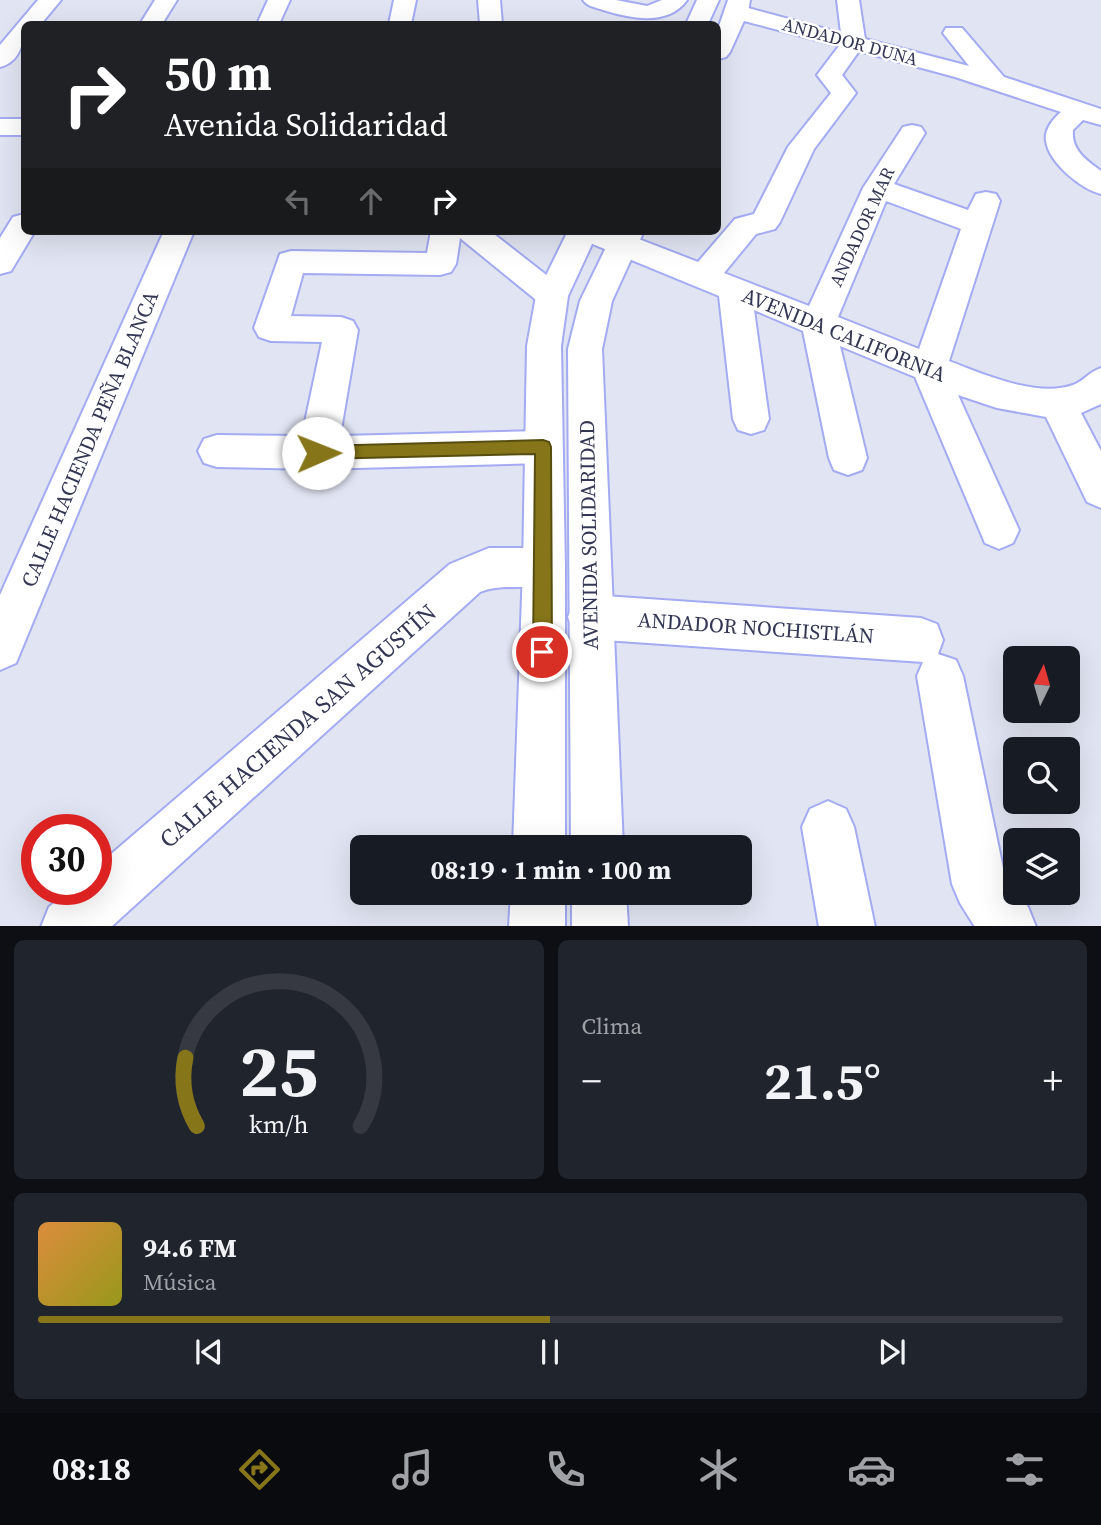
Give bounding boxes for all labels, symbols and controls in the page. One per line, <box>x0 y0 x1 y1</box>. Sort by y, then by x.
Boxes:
street label: ANDADOR DUNA <box>780 11 921 72</box>
text: 50 m <box>164 39 272 106</box>
icon: right <box>49 49 140 140</box>
text: Avenida Solidaridad <box>164 103 448 147</box>
street label: ANDADOR MAR <box>823 163 900 291</box>
icon: left <box>279 182 317 220</box>
icon: ahead <box>352 182 390 220</box>
icon: right <box>425 182 463 220</box>
street label: AVENIDA CALIFORNIA <box>738 280 951 389</box>
street label: CALLE HACIENDA PEÑA BLANCA <box>14 286 165 591</box>
position arrow <box>281 416 355 490</box>
street label: AVENIDA SOLIDARIDAD <box>572 420 605 650</box>
street label: CALLE HACIENDA SAN AGUSTÍN <box>152 596 443 855</box>
street label: ANDADOR NOCHISTLÁN <box>637 605 875 650</box>
pin <box>512 622 572 682</box>
icon: arrive <box>523 633 561 671</box>
north arrow <box>1003 646 1080 723</box>
map controls <box>1003 646 1080 905</box>
button: search <box>1003 737 1080 814</box>
speed limit sign: 30 <box>21 814 112 905</box>
button: layers <box>1003 828 1080 905</box>
text: 08:19 · 1 min · 100 m <box>431 852 671 888</box>
text: Clima <box>582 1010 642 1042</box>
text: 25 <box>239 1021 318 1120</box>
text: 21.5° <box>764 1045 881 1116</box>
text: − <box>582 1055 602 1107</box>
text: + <box>1043 1055 1063 1107</box>
text: km/h <box>249 1106 309 1140</box>
text: 94.6 FM <box>143 1230 237 1266</box>
text: Música <box>143 1266 216 1298</box>
icon: previous <box>190 1333 228 1371</box>
icon: pause <box>531 1333 569 1371</box>
icon: next <box>873 1333 911 1371</box>
icon: directions <box>235 1445 284 1494</box>
icon: music <box>388 1445 437 1494</box>
icon: phone <box>541 1445 590 1494</box>
icon: climate <box>694 1445 743 1494</box>
icon: car <box>847 1445 896 1494</box>
icon: filters <box>1000 1445 1049 1494</box>
text: 08:18 <box>52 1447 131 1491</box>

